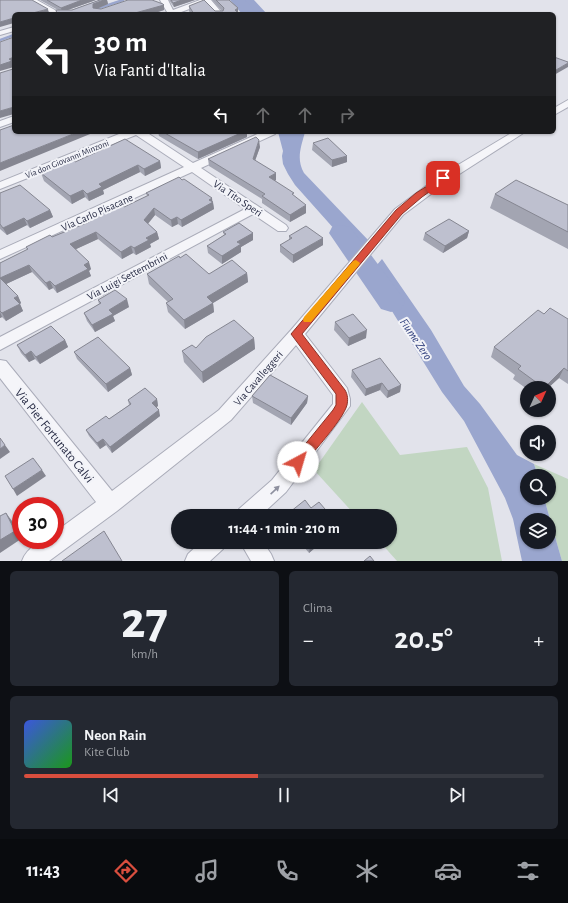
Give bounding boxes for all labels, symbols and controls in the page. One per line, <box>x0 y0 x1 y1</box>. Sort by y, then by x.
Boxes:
icon: left <box>28 28 80 80</box>
text: 30 m <box>94 29 147 57</box>
text: Via Fanti d'Italia <box>94 62 206 80</box>
icon: left <box>210 104 232 126</box>
icon: ahead <box>252 104 274 126</box>
icon: ahead <box>294 104 316 126</box>
icon: right <box>336 104 358 126</box>
street label: Via don Giovanni Minzoni <box>24 139 110 180</box>
pin <box>426 161 460 195</box>
icon: arrive <box>432 167 454 189</box>
street label: Via Tito Speri <box>211 178 264 219</box>
street label: Via Carlo Pisacane <box>60 192 135 233</box>
street label: Via Luigi Settembrini <box>85 251 169 302</box>
water label: Fiume Zero <box>398 316 434 362</box>
street label: Via Cavalleggeri <box>232 349 285 408</box>
north arrow <box>520 381 556 417</box>
map controls <box>520 381 556 549</box>
street label: Via Pier Fortunato Calvi <box>12 386 96 485</box>
button: sound <box>520 425 556 461</box>
position arrow <box>277 441 319 483</box>
button: search <box>520 469 556 505</box>
one-way arrow <box>270 486 279 495</box>
speed limit sign: 30 <box>12 497 64 549</box>
button: layers <box>520 513 556 549</box>
text: 11:44 · 1 min · 210 m <box>228 521 340 536</box>
text: 27 <box>121 595 168 647</box>
text: Clima <box>303 602 333 615</box>
text: 20.5° <box>394 624 453 654</box>
text: − <box>303 629 314 651</box>
text: + <box>533 629 544 651</box>
text: km/h <box>131 648 158 661</box>
text: Neon Rain <box>84 728 146 743</box>
text: Kite Club <box>84 746 130 759</box>
icon: previous <box>100 784 122 806</box>
icon: pause <box>273 784 295 806</box>
icon: next <box>446 784 468 806</box>
icon: directions <box>112 857 140 885</box>
icon: music <box>193 857 221 885</box>
icon: phone <box>273 857 301 885</box>
icon: climate <box>353 857 381 885</box>
icon: car <box>434 857 462 885</box>
icon: filters <box>514 857 542 885</box>
text: 11:43 <box>26 862 60 880</box>

